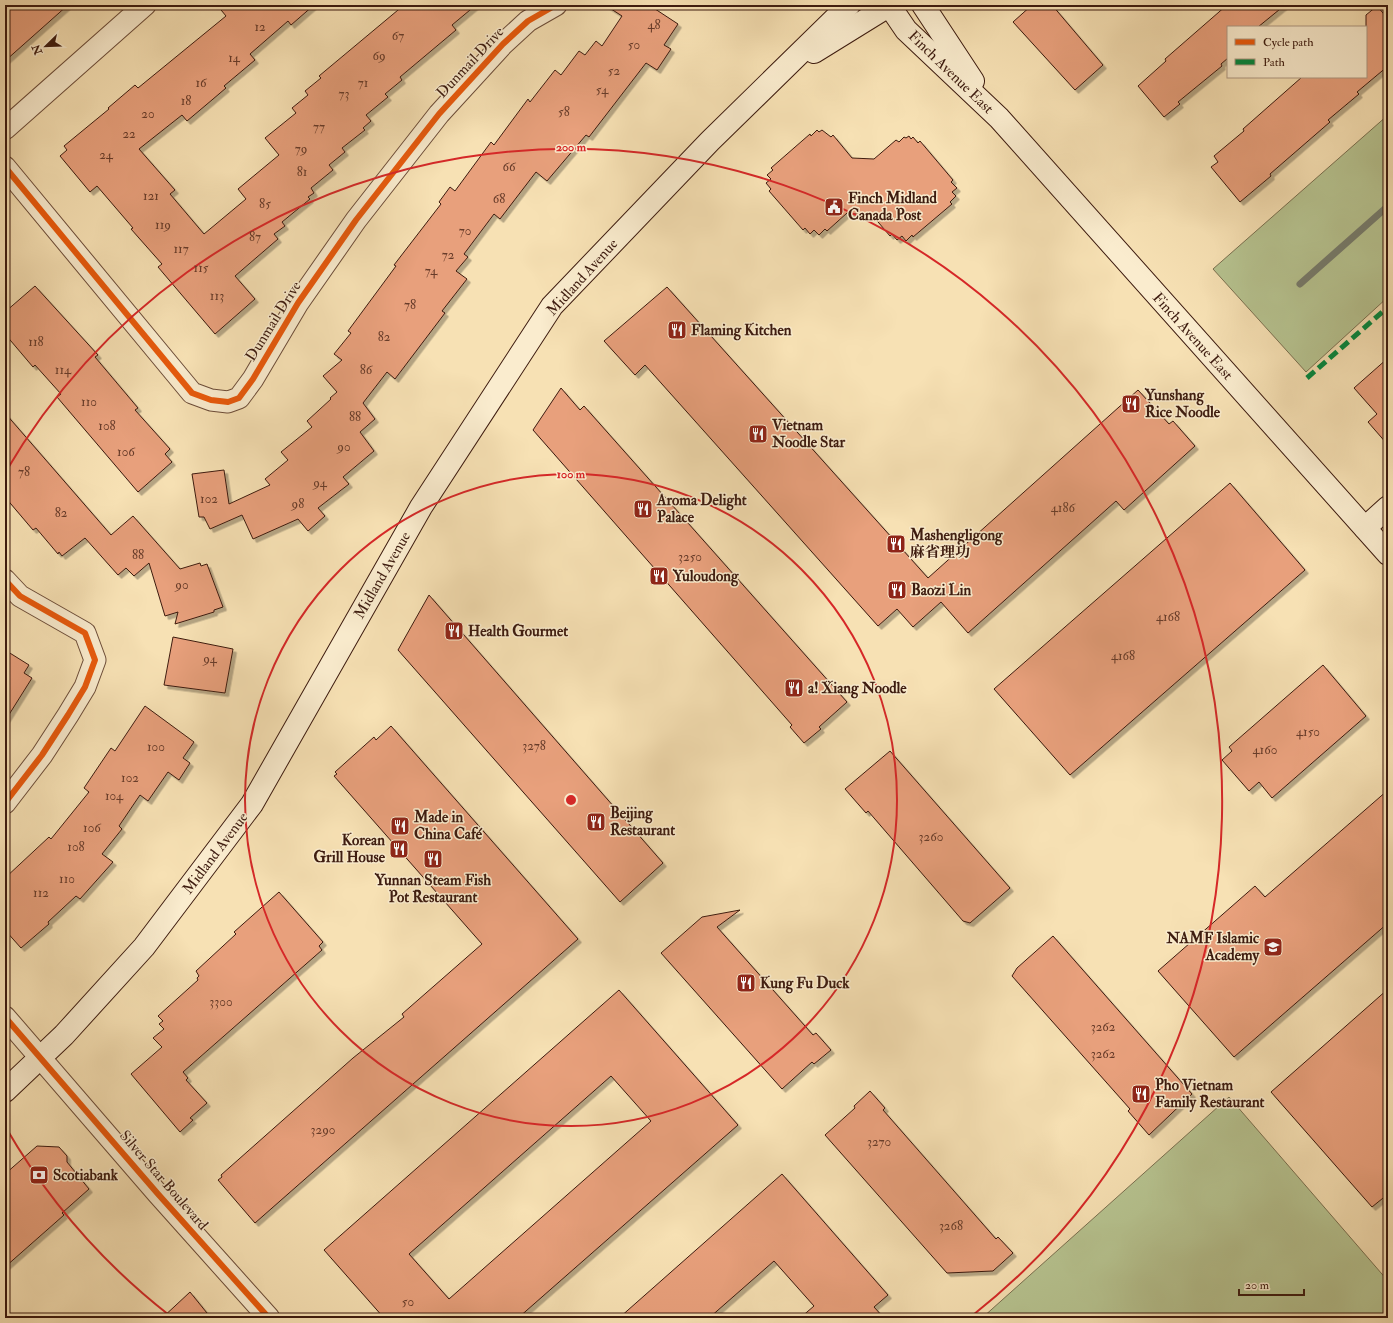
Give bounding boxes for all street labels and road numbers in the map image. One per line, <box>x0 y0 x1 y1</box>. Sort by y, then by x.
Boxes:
street label: Dunmail Drive <box>432 23 508 102</box>
street label: Finch Avenue East <box>904 27 997 118</box>
street label: Midland Avenue <box>543 235 622 320</box>
street label: Dunmail Drive <box>241 278 306 365</box>
street label: Finch Avenue East <box>1148 289 1237 384</box>
street label: Midland Avenue <box>350 528 415 622</box>
street label: Midland Avenue <box>178 809 252 898</box>
street label: Silver Star Boulevard <box>115 1127 212 1235</box>

